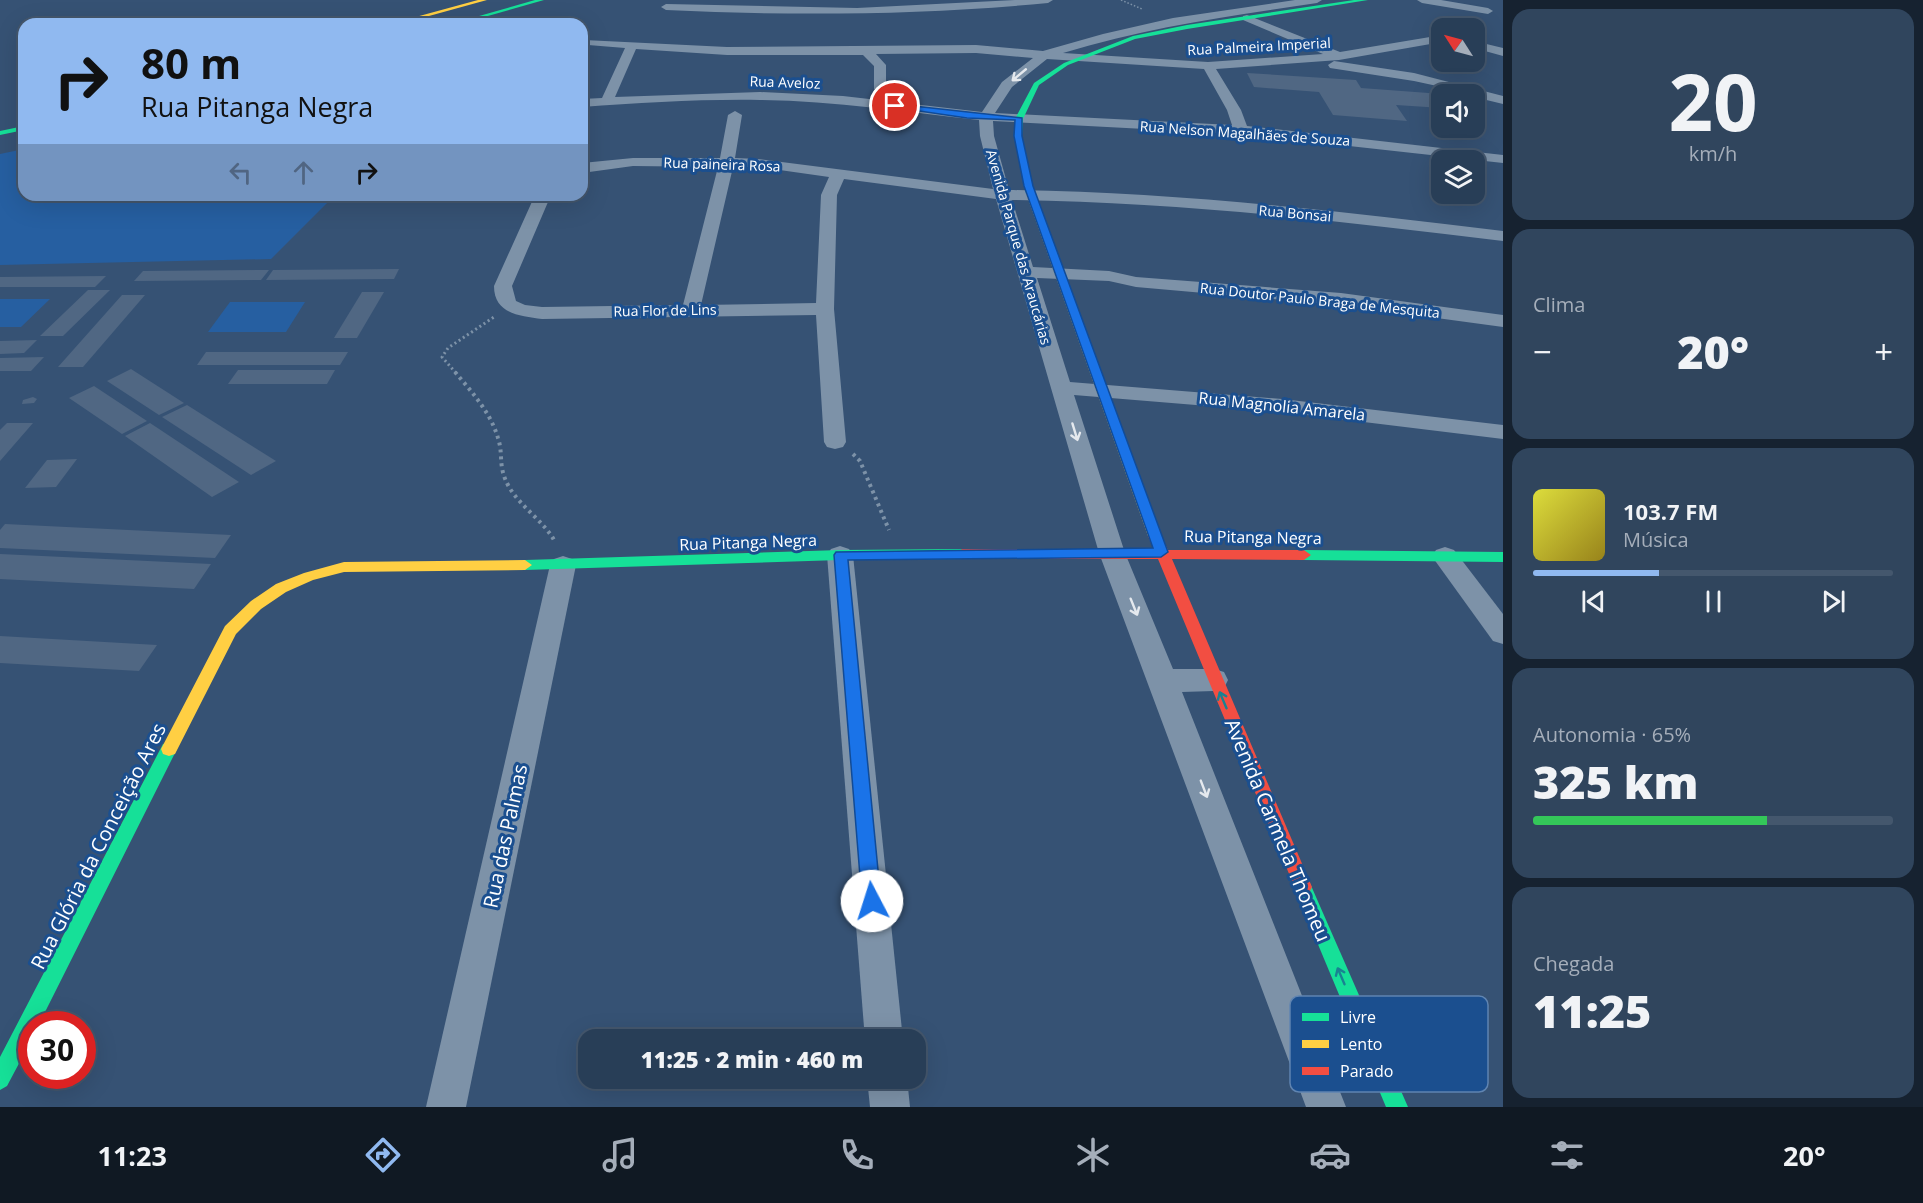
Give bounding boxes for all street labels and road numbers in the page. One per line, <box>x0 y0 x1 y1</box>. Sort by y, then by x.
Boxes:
street label: Rua Palmeira Imperial <box>1187 33 1331 59</box>
street label: Rua Aveloz <box>749 71 821 93</box>
street label: Rua Nelson Magalhães de Souza <box>1139 116 1351 150</box>
street label: Avenida Parque das Araucárias <box>982 147 1056 347</box>
street label: Rua paineira Rosa <box>663 152 781 176</box>
street label: Rua Bonsai <box>1258 200 1332 226</box>
street label: Rua Doutor Paulo Braga de Mesquita <box>1199 278 1441 322</box>
street label: Rua Flor de Lins <box>613 300 717 320</box>
street label: Rua Magnolia Amarela <box>1198 386 1366 426</box>
street label: Rua Pitanga Negra <box>1184 525 1322 549</box>
street label: Rua Pitanga Negra <box>679 529 817 555</box>
street label: Avenida Carmela Thomeu <box>1219 714 1337 946</box>
street label: Rua Glória da Conceição Ares <box>24 718 172 974</box>
street label: Rua das Palmas <box>477 762 533 910</box>

